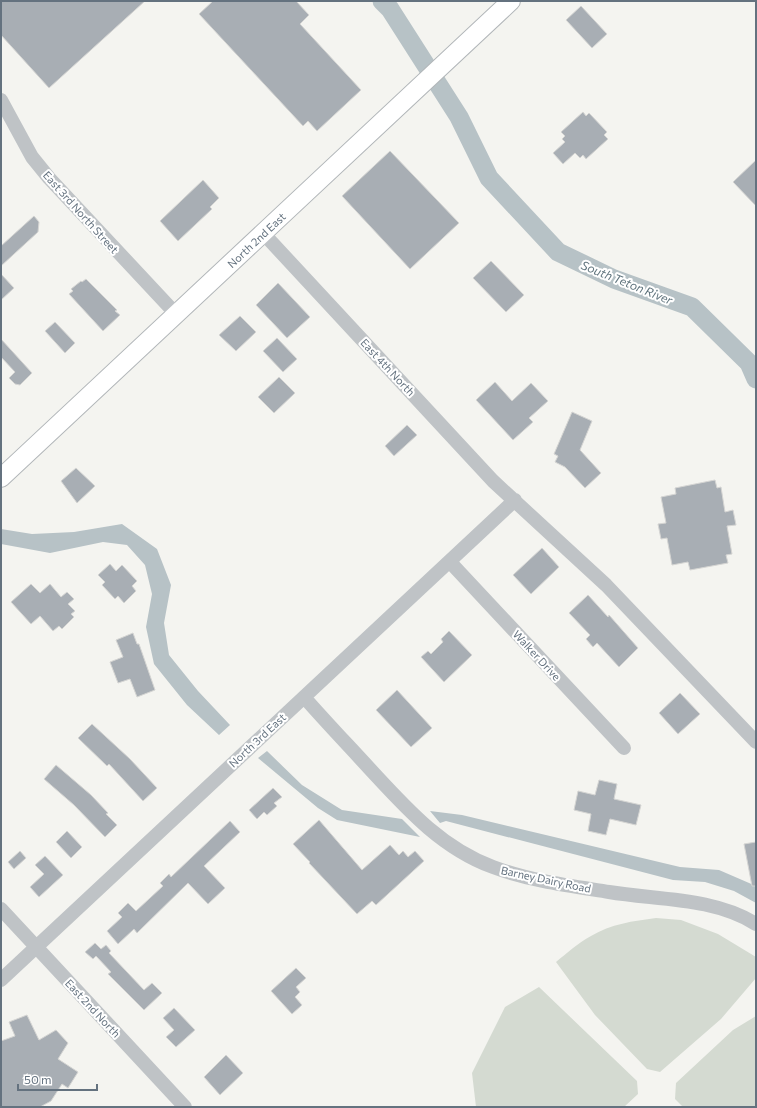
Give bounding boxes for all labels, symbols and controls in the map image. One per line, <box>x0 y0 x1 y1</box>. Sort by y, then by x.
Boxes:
street label: East 3rd North Street <box>41 168 122 256</box>
street label: North 2nd East <box>224 209 288 270</box>
water label: South Teton River <box>579 257 676 307</box>
street label: East 4th North <box>358 336 418 398</box>
street label: Walker Drive <box>510 627 564 683</box>
street label: North 3rd East <box>226 710 288 770</box>
street label: Barney Dairy Road <box>500 863 592 895</box>
street label: East 2nd North <box>63 976 123 1040</box>
scale bar <box>18 1066 97 1092</box>
text: 50 m <box>24 1072 52 1086</box>

